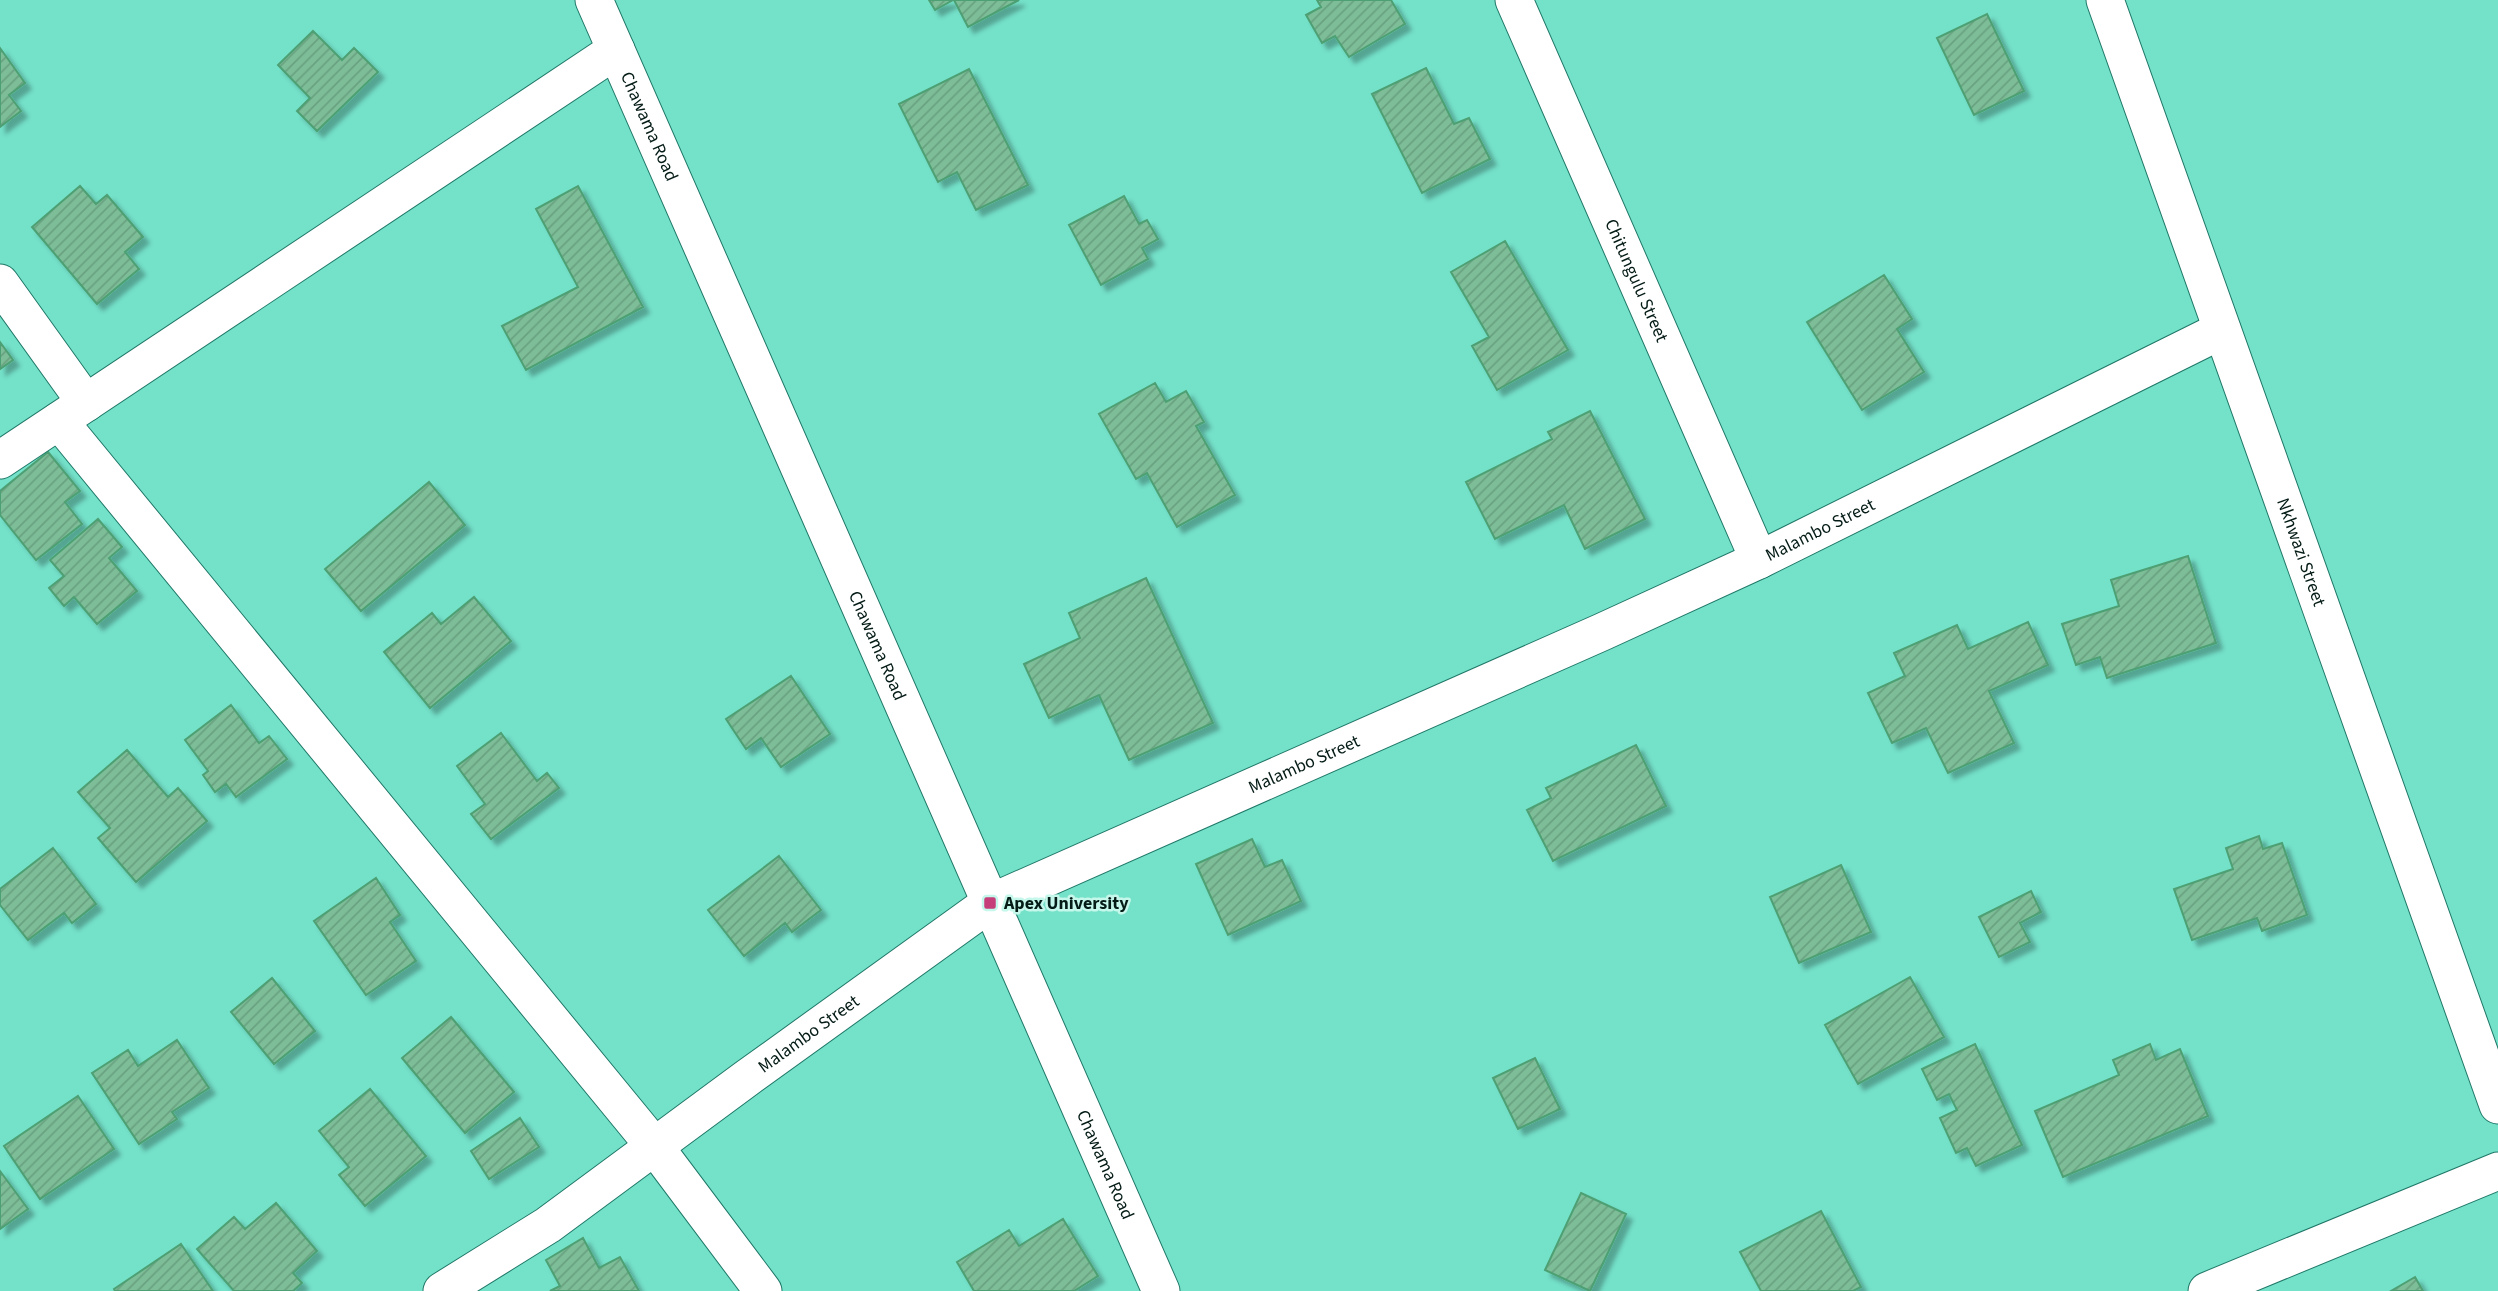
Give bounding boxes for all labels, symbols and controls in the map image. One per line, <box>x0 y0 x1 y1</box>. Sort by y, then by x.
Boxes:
street label: Chawama Road <box>614 68 684 185</box>
street label: Chitungulu Street <box>1598 215 1674 346</box>
street label: Malambo Street <box>1761 492 1879 568</box>
street label: Nkhwazi Street <box>2270 495 2332 610</box>
street label: Chawama Road <box>842 587 912 704</box>
street label: Malambo Street <box>1244 729 1364 800</box>
place label: Apex University <box>1003 891 1129 916</box>
marker: Apex University <box>982 895 998 911</box>
street label: Malambo Street <box>753 989 864 1079</box>
street label: Chawama Road <box>1070 1106 1140 1224</box>

